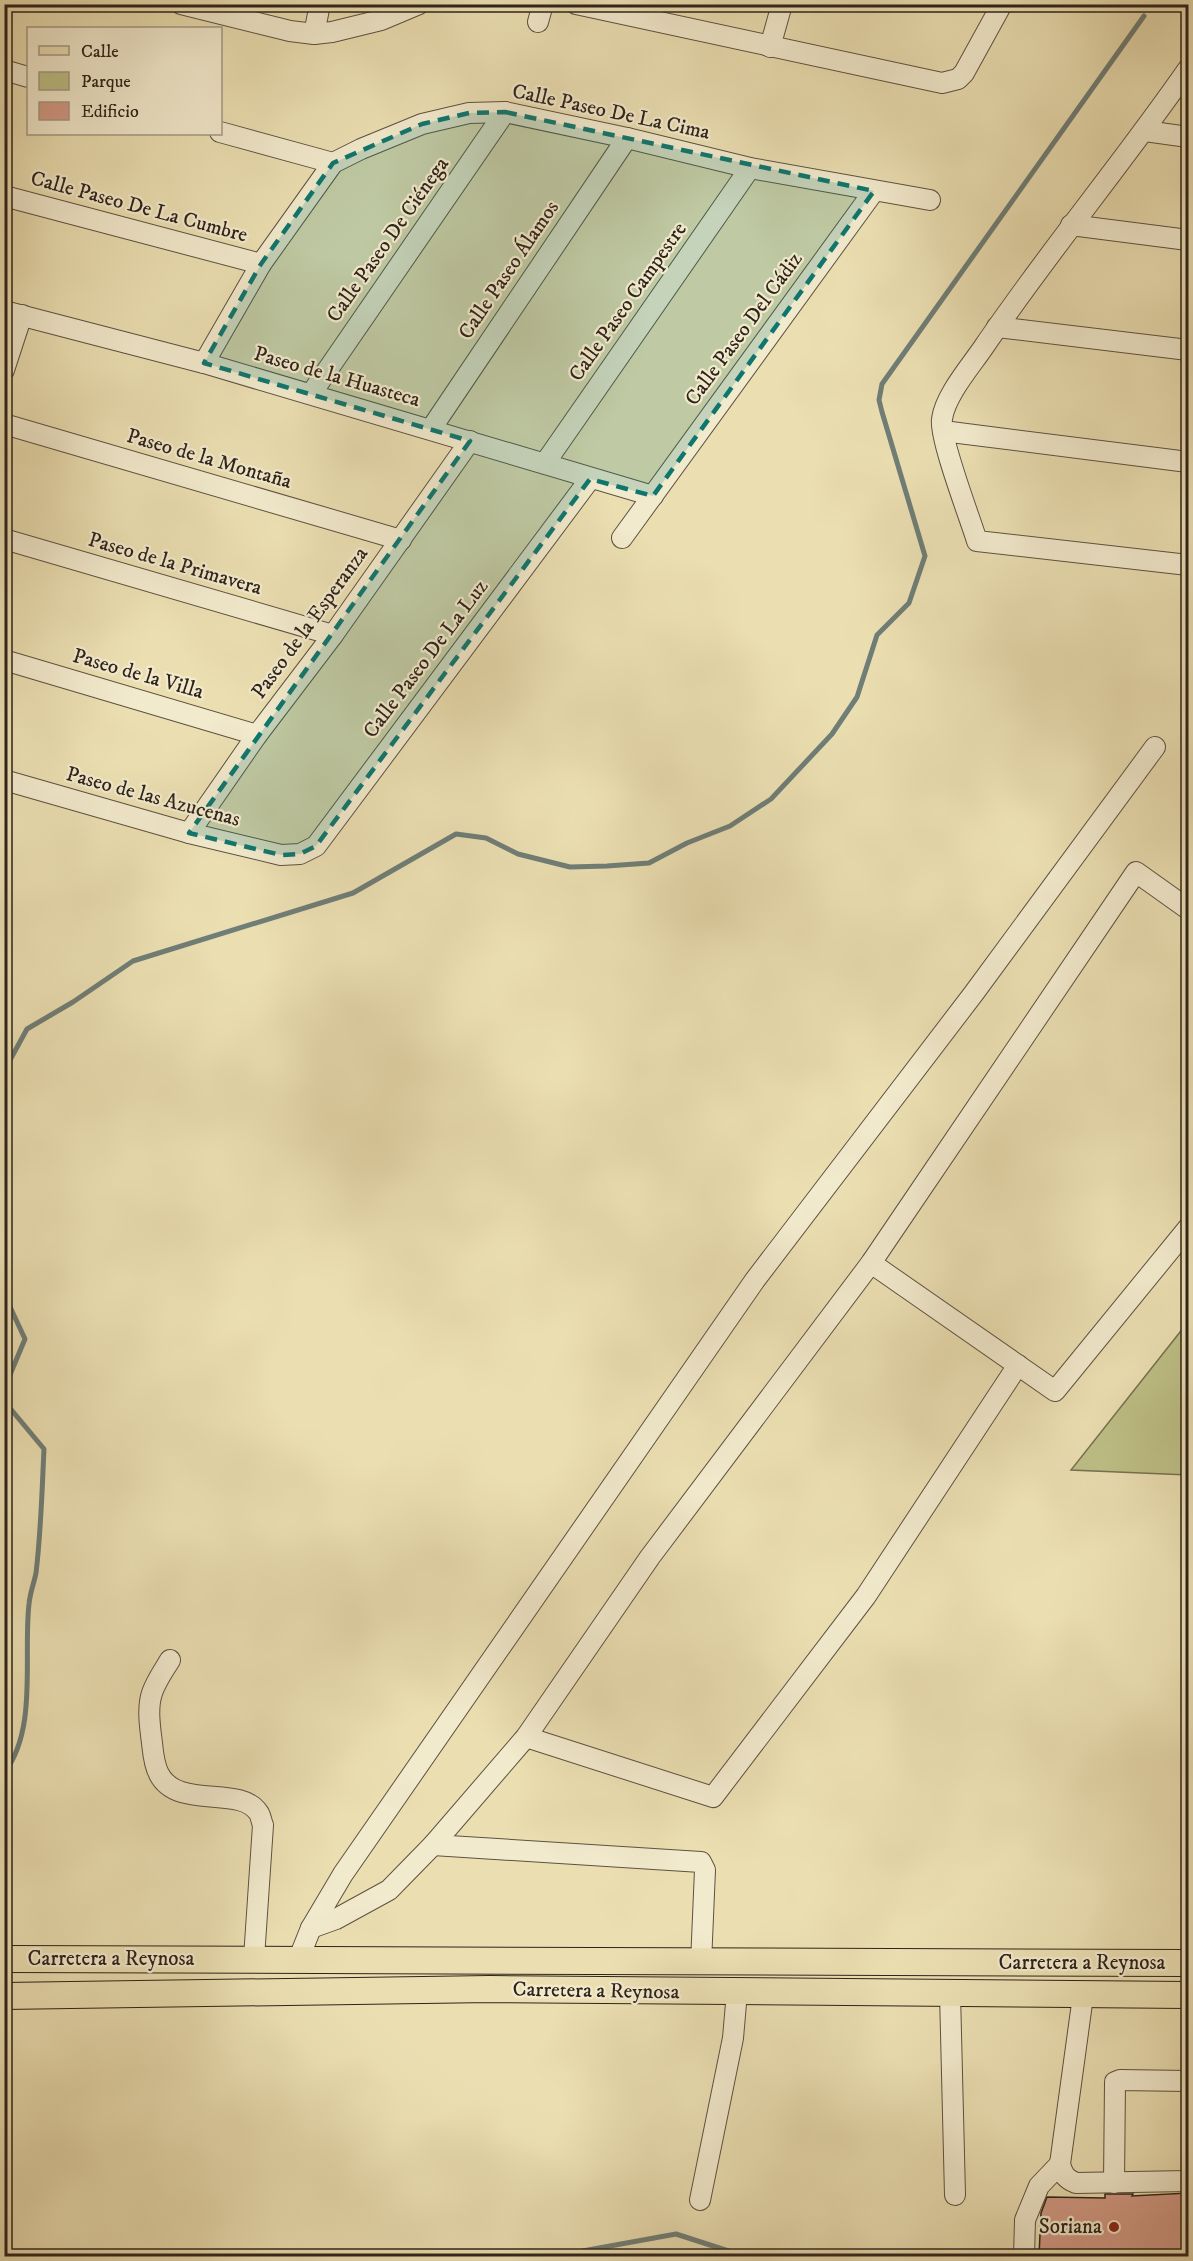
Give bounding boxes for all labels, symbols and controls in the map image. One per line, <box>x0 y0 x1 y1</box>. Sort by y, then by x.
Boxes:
legend <box>27 27 222 135</box>
text: Calle <box>81 41 119 63</box>
text: Parque <box>81 71 131 93</box>
street label: Calle Paseo De La Cima <box>510 78 712 146</box>
text: Edificio <box>81 101 139 123</box>
street label: Calle Paseo De Ciénega <box>321 152 455 328</box>
street label: Calle Paseo De La Cumbre <box>28 166 251 249</box>
street label: Calle Paseo Álamos <box>451 195 565 344</box>
street label: Calle Paseo Campestre <box>563 217 693 387</box>
street label: Calle Paseo Del Cádiz <box>680 247 808 411</box>
street label: Paseo de la Huasteca <box>251 341 423 413</box>
street label: Paseo de la Montaña <box>123 423 295 495</box>
street label: Paseo de la Primavera <box>85 527 265 601</box>
street label: Paseo de la Esperanza <box>246 542 374 704</box>
street label: Calle Paseo De La Luz <box>358 575 494 743</box>
street label: Paseo de la Villa <box>70 643 207 705</box>
street label: Paseo de las Azucenas <box>63 761 243 833</box>
street label: Carretera a Reynosa <box>28 1946 195 1972</box>
street label: Carretera a Reynosa <box>999 1950 1166 1976</box>
street label: Carretera a Reynosa <box>512 1977 680 2005</box>
place label: Soriana <box>1039 2214 1102 2240</box>
marker: Soriana <box>1107 2220 1121 2234</box>

